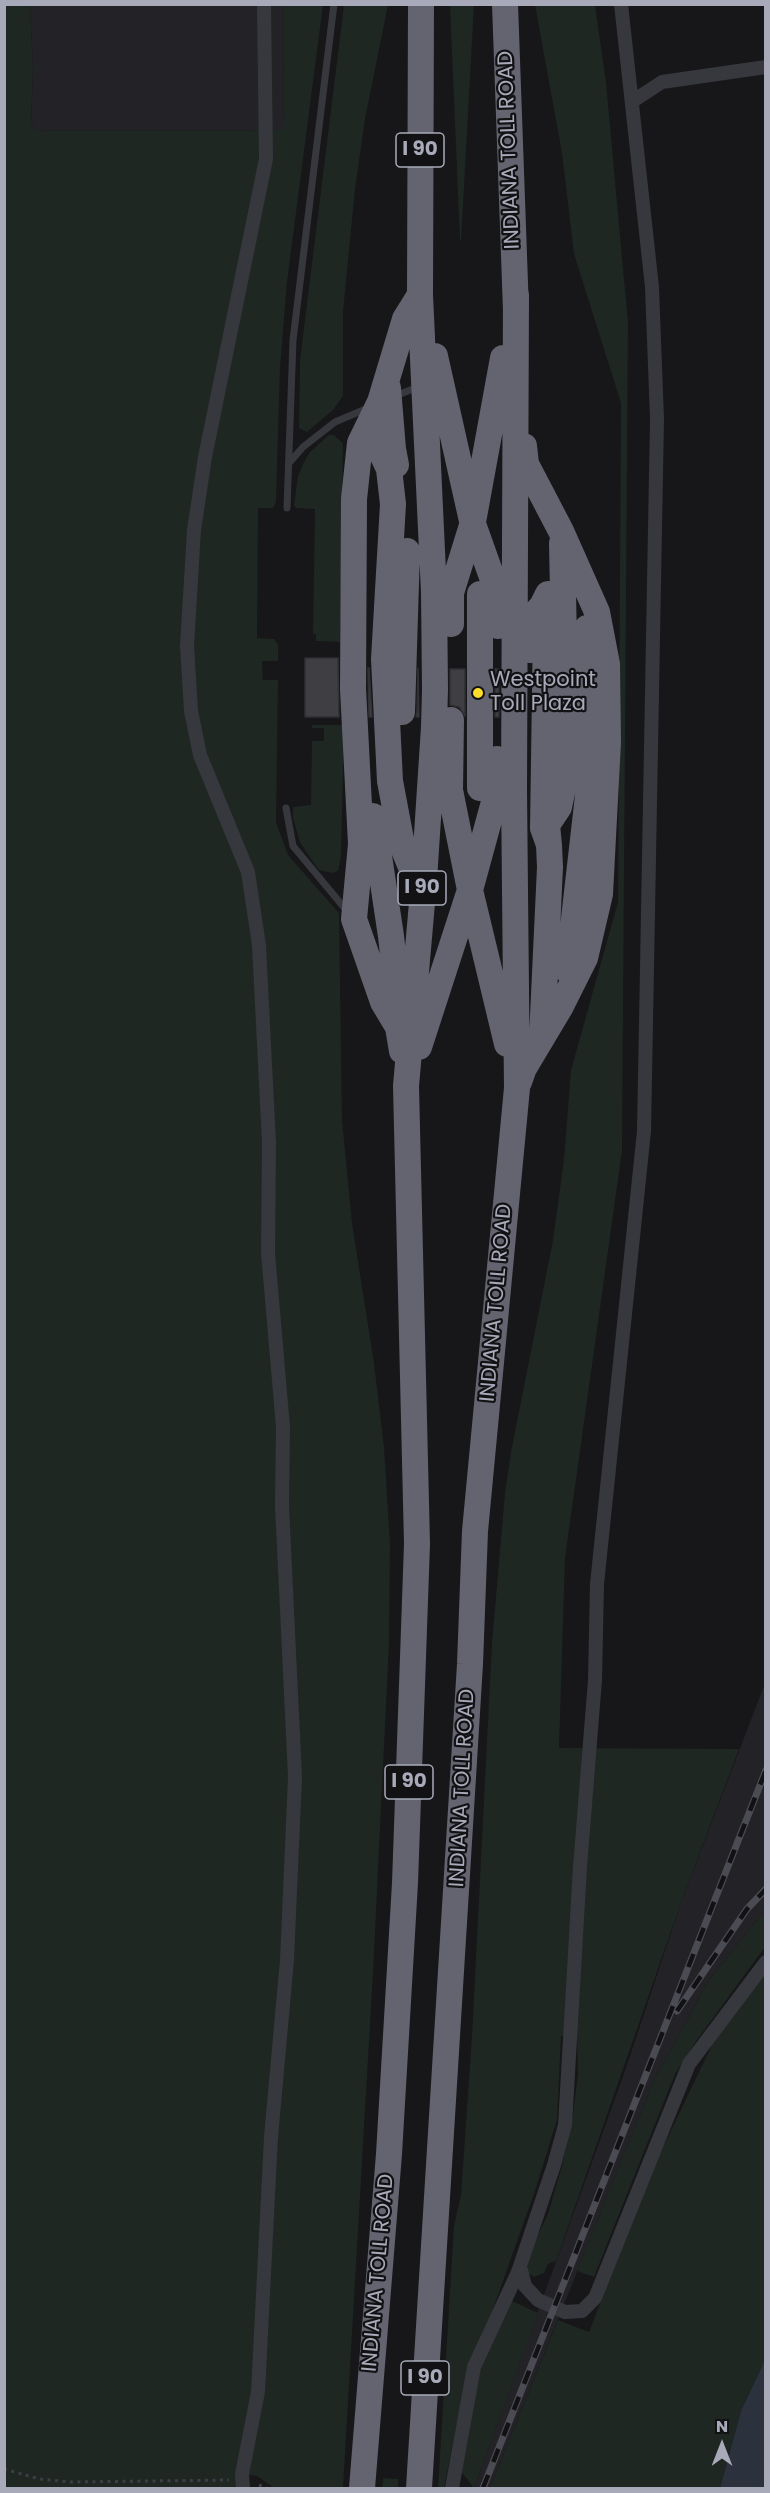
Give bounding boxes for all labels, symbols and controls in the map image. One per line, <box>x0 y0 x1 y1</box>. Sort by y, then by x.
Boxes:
street label: INDIANA TOLL ROAD <box>494 50 526 250</box>
road number: I 90 <box>396 133 444 167</box>
place label: Westpoint Toll Plaza <box>490 668 596 718</box>
marker: Westpoint Toll Plaza <box>471 686 485 700</box>
road number: I 90 <box>398 871 446 905</box>
street label: INDIANA TOLL ROAD <box>476 1203 518 1403</box>
street label: INDIANA TOLL ROAD <box>445 1688 481 1888</box>
road number: I 90 <box>385 1765 433 1799</box>
street label: INDIANA TOLL ROAD <box>358 2173 400 2373</box>
road number: I 90 <box>401 2361 449 2395</box>
north arrow <box>692 2415 752 2475</box>
text: N <box>716 2415 728 2438</box>

